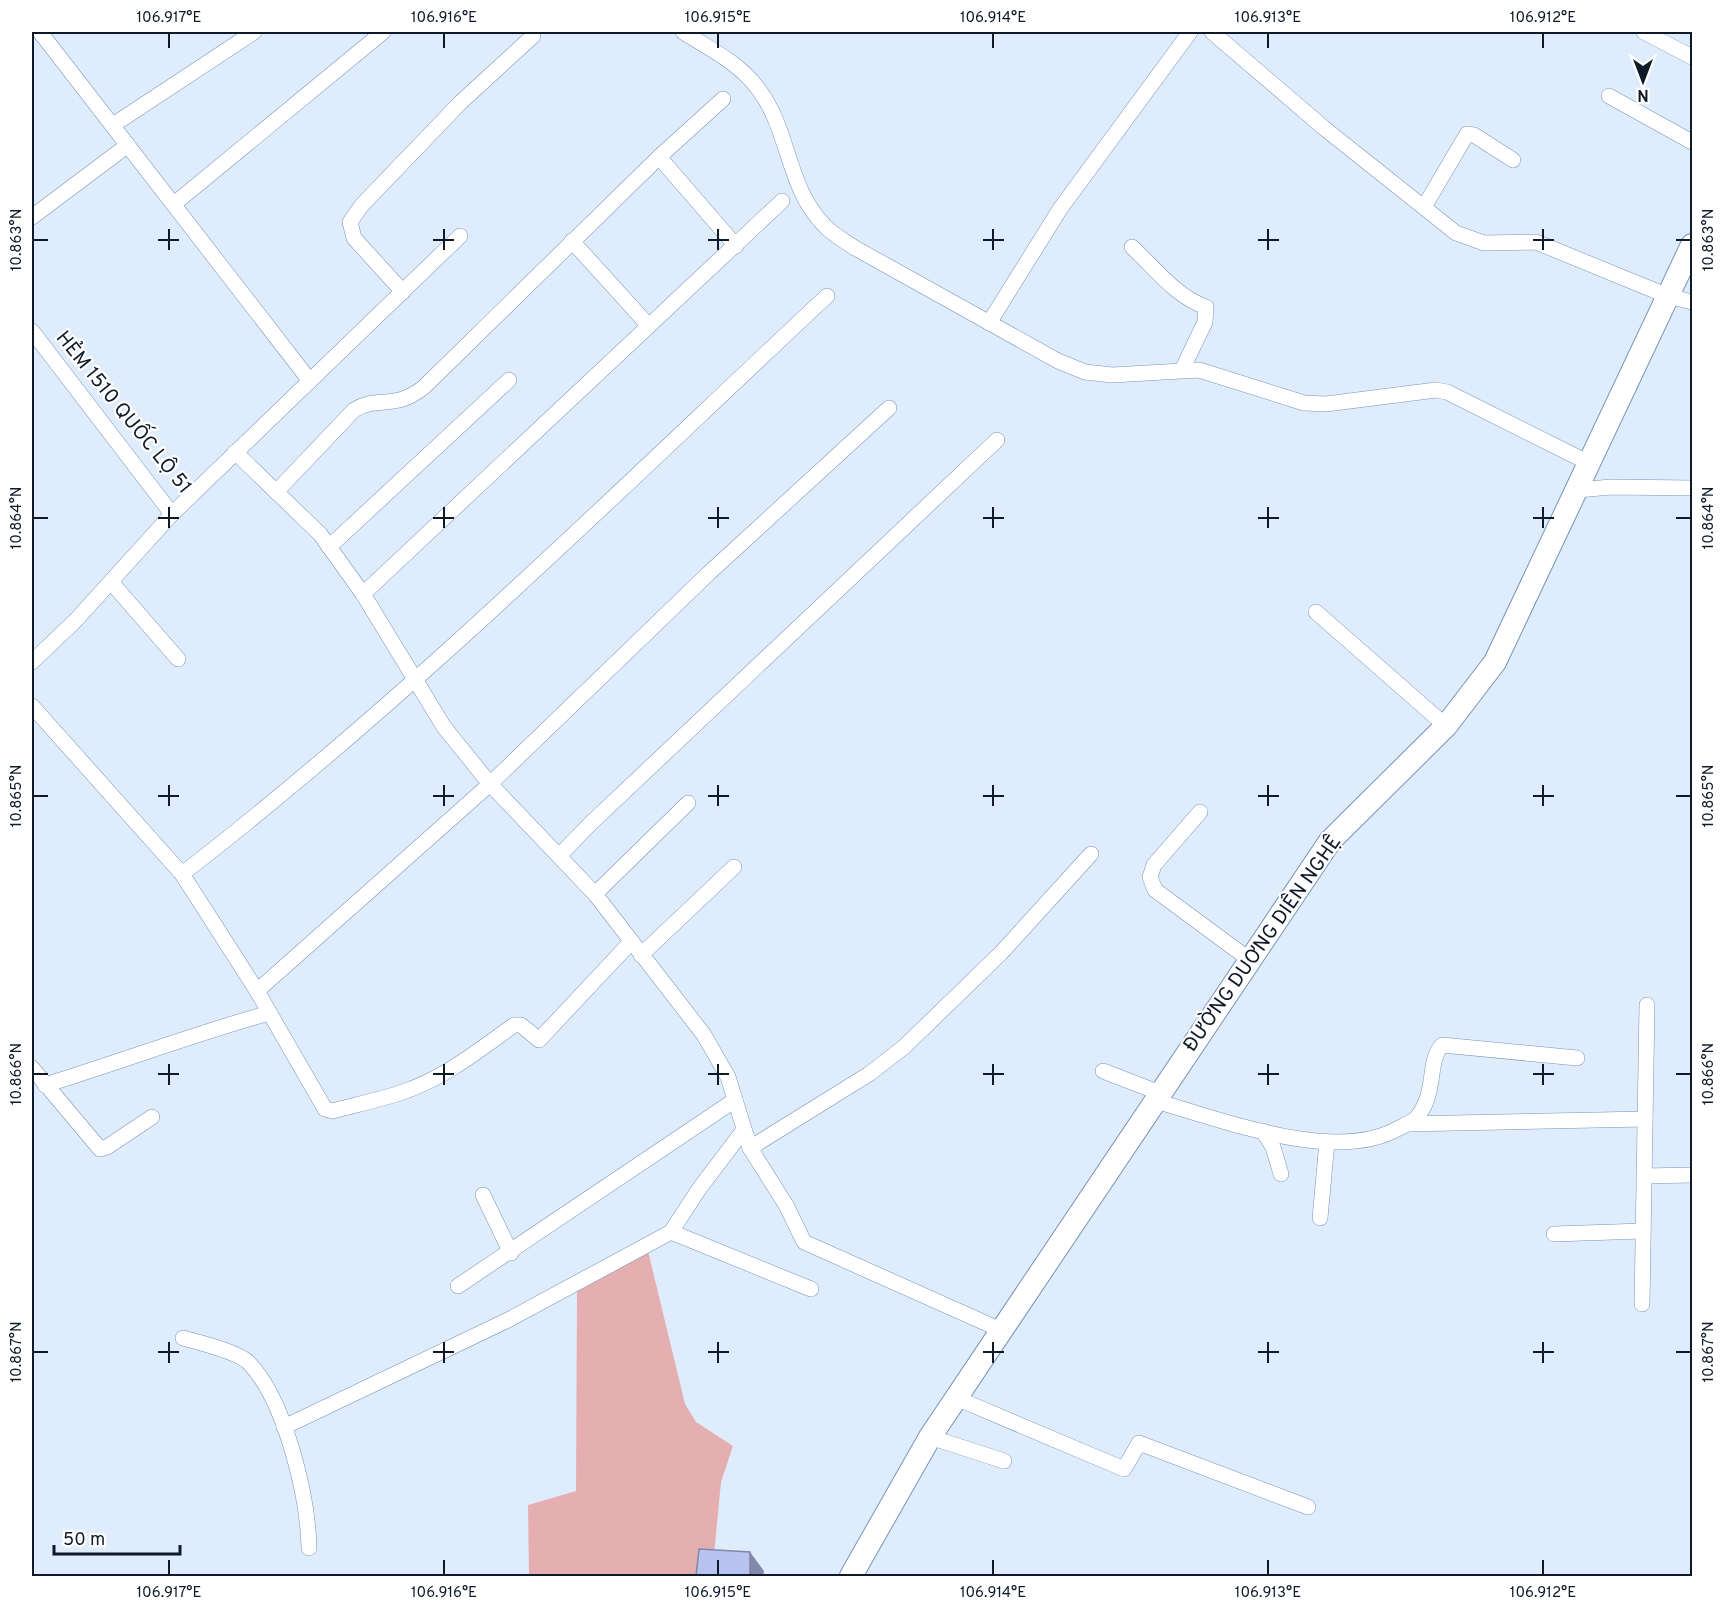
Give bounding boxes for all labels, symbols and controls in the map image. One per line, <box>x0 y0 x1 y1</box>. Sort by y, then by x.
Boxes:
text: 106.917°E <box>137 9 202 28</box>
text: 106.916°E <box>411 9 477 28</box>
text: 106.915°E <box>685 9 751 28</box>
text: 106.914°E <box>960 9 1026 28</box>
text: 106.913°E <box>1235 9 1301 28</box>
text: 106.912°E <box>1510 9 1576 28</box>
north arrow <box>1613 51 1673 111</box>
text: N <box>1637 84 1649 104</box>
text: 10.863°N <box>8 209 27 271</box>
text: 10.863°N <box>1700 209 1719 271</box>
street label: HẺM 1510 QUỐC LỘ 51 <box>49 323 201 500</box>
text: 10.864°N <box>8 487 27 549</box>
text: 10.864°N <box>1700 487 1719 549</box>
text: 10.865°N <box>8 765 27 827</box>
text: 10.865°N <box>1700 765 1719 827</box>
street label: ĐƯỜNG DUƠNG DIÊN NGHỆ <box>1177 829 1348 1057</box>
text: 10.866°N <box>8 1043 27 1105</box>
text: 10.866°N <box>1700 1043 1719 1105</box>
text: 10.867°N <box>8 1321 27 1383</box>
text: 10.867°N <box>1700 1321 1719 1383</box>
scale bar <box>54 1518 180 1556</box>
text: 50 m <box>63 1529 105 1552</box>
text: 106.917°E <box>137 1584 202 1603</box>
text: 106.916°E <box>411 1584 477 1603</box>
text: 106.915°E <box>685 1584 751 1603</box>
text: 106.914°E <box>960 1584 1026 1603</box>
text: 106.913°E <box>1235 1584 1301 1603</box>
text: 106.912°E <box>1510 1584 1576 1603</box>

